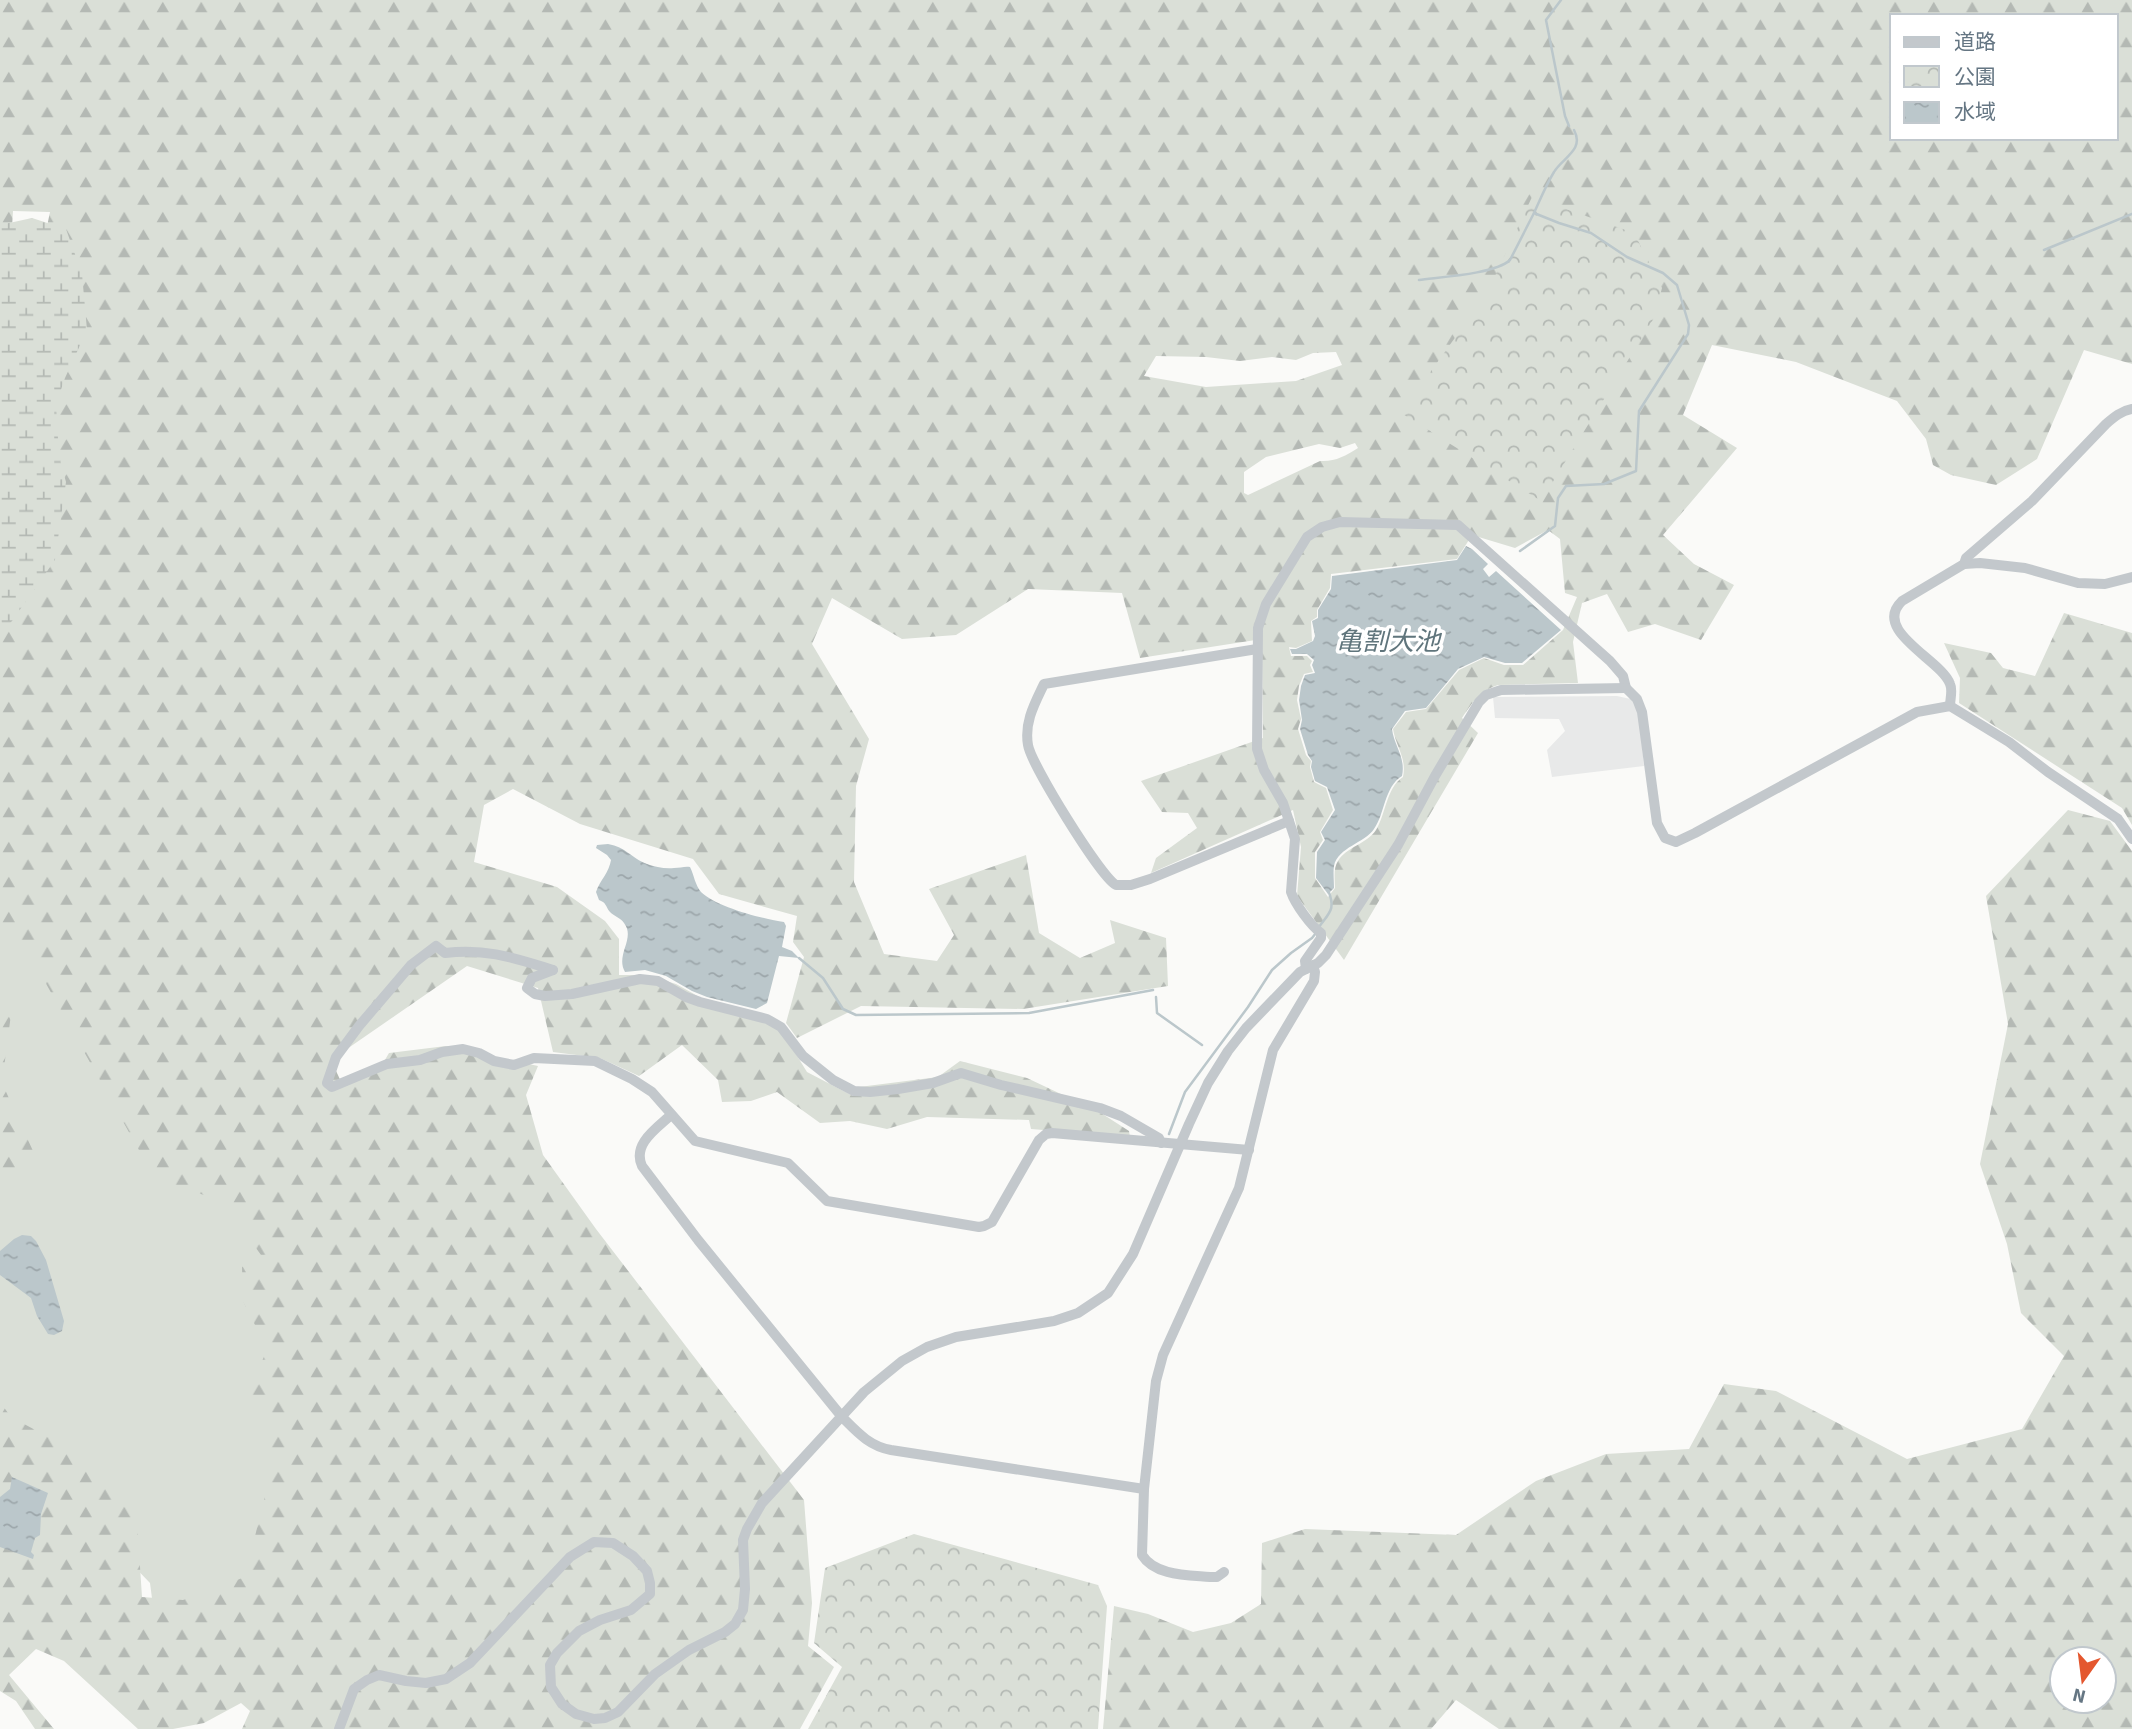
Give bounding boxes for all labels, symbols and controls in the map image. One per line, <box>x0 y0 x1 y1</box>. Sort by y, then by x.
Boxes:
legend <box>1890 14 2118 140</box>
text: 道路 <box>1954 27 1996 57</box>
text: 公園 <box>1954 62 1996 92</box>
text: 水域 <box>1954 97 1996 127</box>
water label: 亀割大池 <box>1336 623 1443 660</box>
north arrow <box>2048 1645 2118 1715</box>
text: N <box>2070 1680 2089 1710</box>

